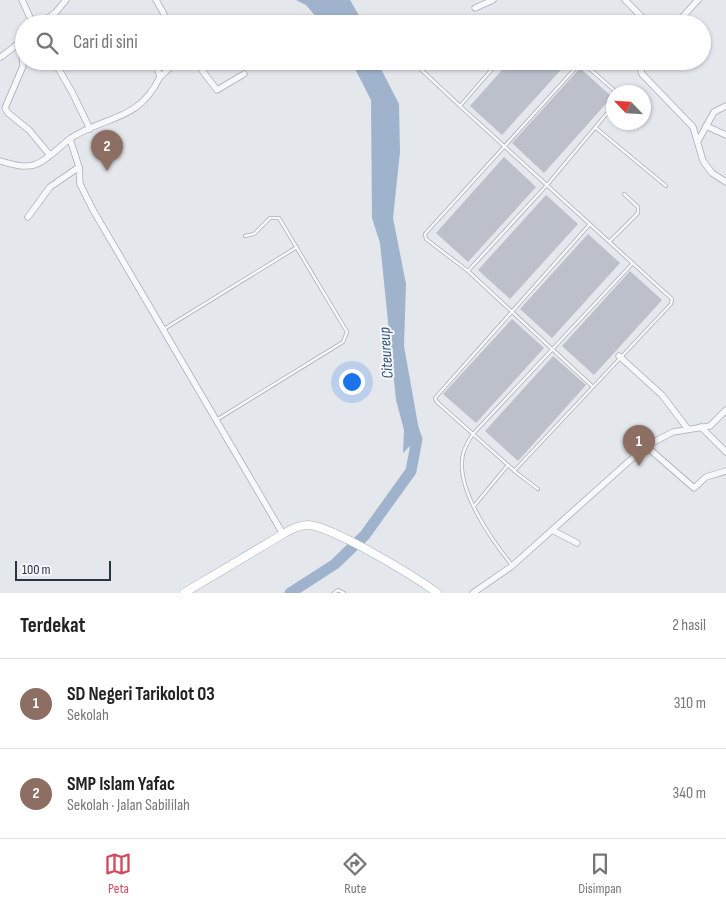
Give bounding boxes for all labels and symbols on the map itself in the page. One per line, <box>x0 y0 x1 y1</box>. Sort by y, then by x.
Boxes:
north arrow <box>606 85 651 130</box>
pin: 2 <box>91 130 123 171</box>
water label: Citeureup <box>375 326 398 379</box>
your location <box>339 369 365 395</box>
pin: 1 <box>623 425 655 466</box>
scale bar <box>15 558 111 581</box>

